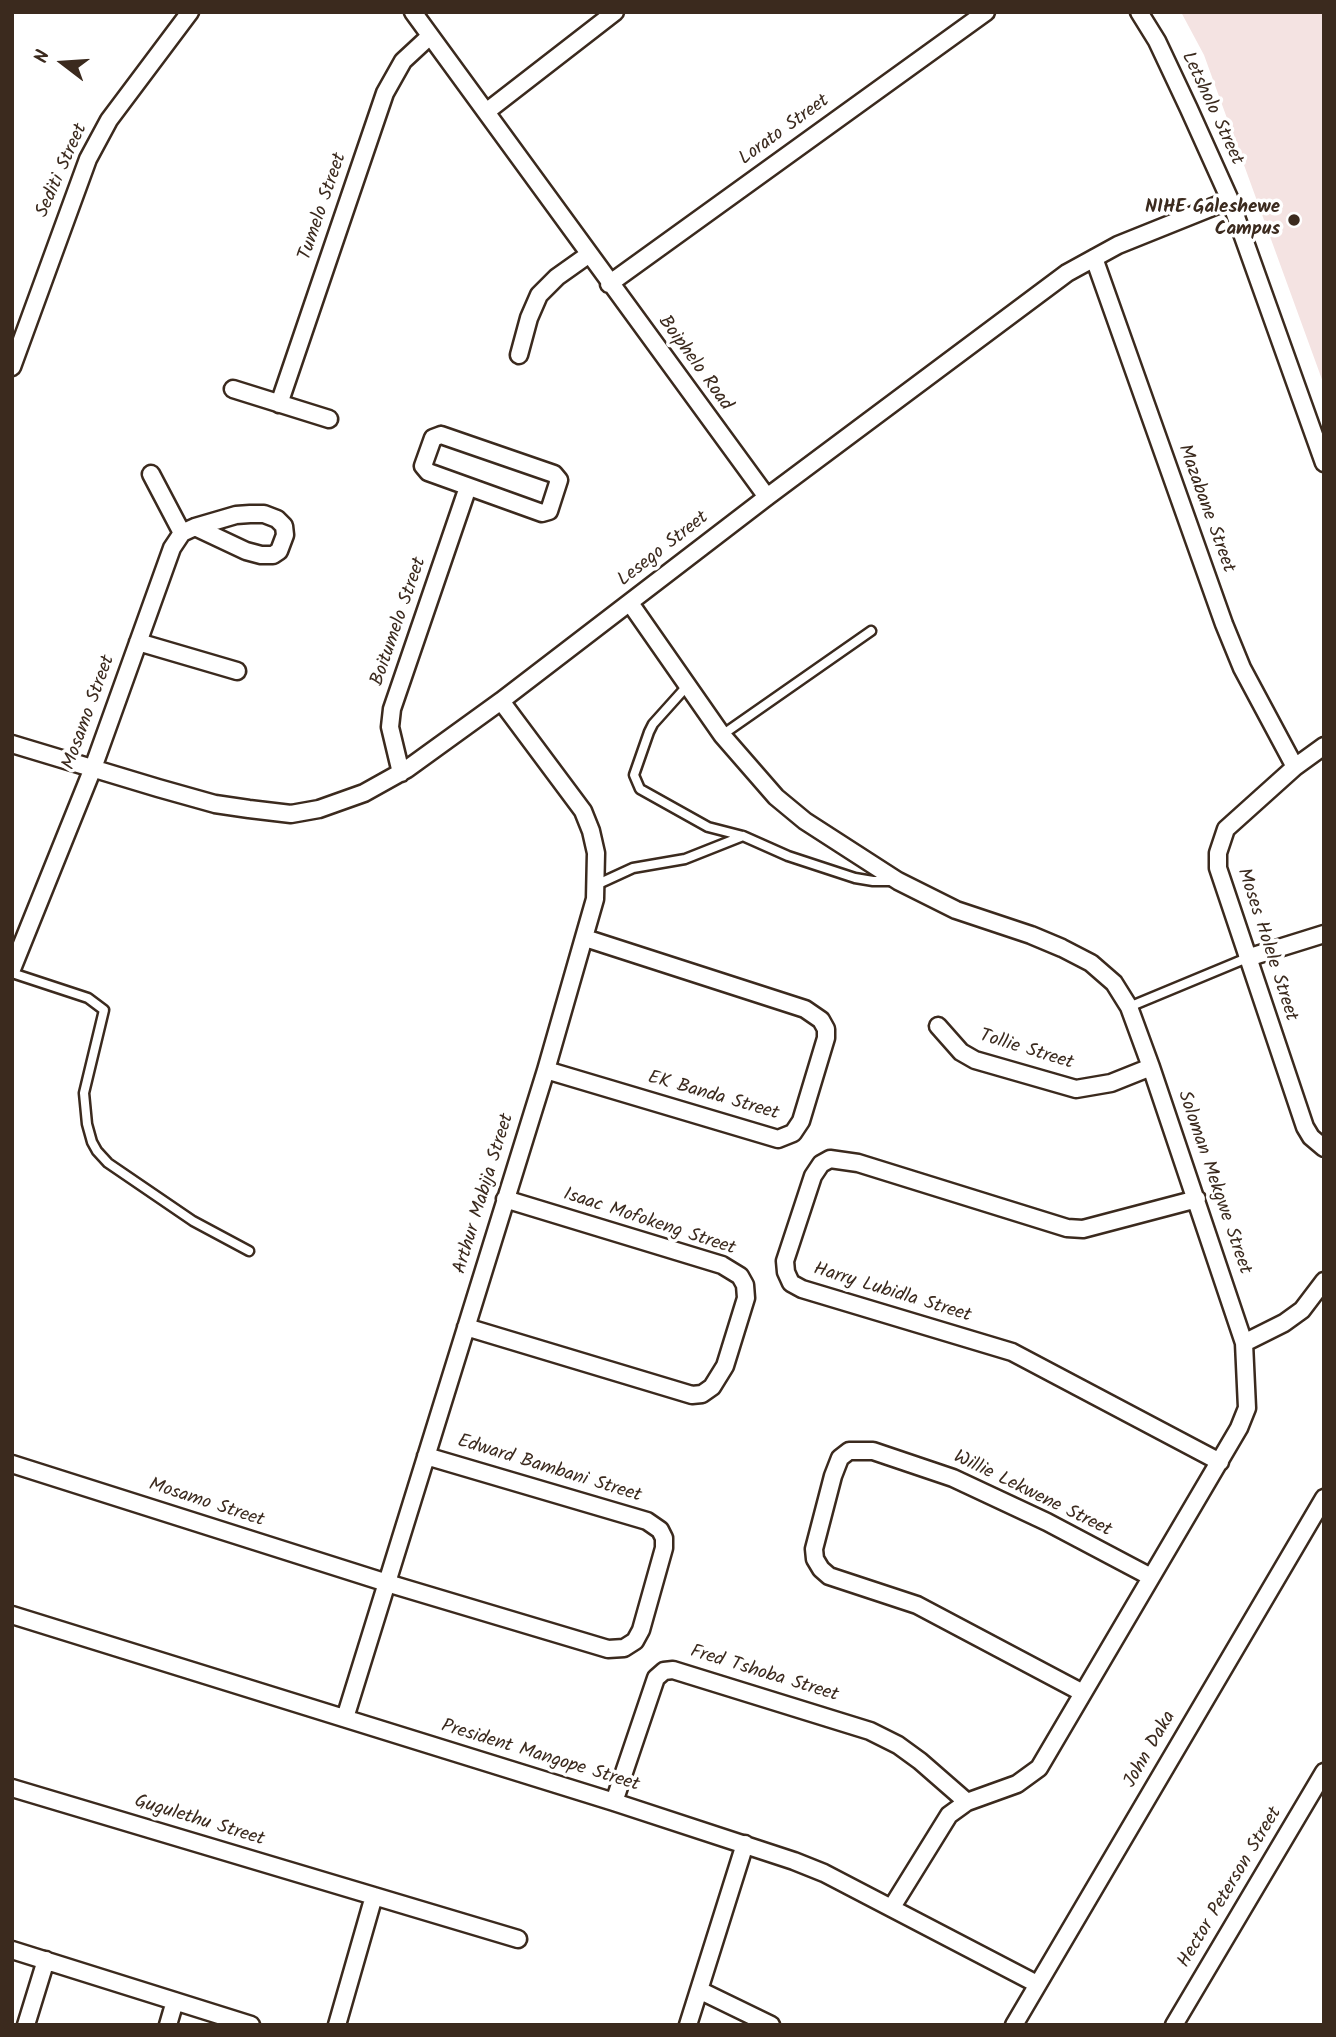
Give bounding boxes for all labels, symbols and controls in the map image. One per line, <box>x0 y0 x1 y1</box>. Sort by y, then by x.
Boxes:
north arrow <box>28 28 98 98</box>
text: N <box>27 47 59 67</box>
street label: Letsholo Street <box>1175 49 1247 169</box>
street label: Lorato Street <box>735 91 835 171</box>
street label: Sediti Street <box>32 121 94 221</box>
street label: Tumelo Street <box>295 150 353 264</box>
place label: NIHE Galeshewe Campus <box>1145 198 1280 242</box>
marker: NIHE Galeshewe Campus <box>1286 212 1302 228</box>
street label: Boiphelo Road <box>652 312 736 416</box>
street label: Mazabane Street <box>1171 442 1239 576</box>
street label: Lesego Street <box>614 507 714 593</box>
street label: Boitumelo Street <box>367 555 433 689</box>
street label: Mosamo Street <box>59 653 121 773</box>
street label: Moses Holele Street <box>1231 866 1301 1024</box>
street label: Tollie Street <box>976 1026 1076 1076</box>
street label: EK Banda Street <box>645 1067 781 1127</box>
street label: Soloman Mekgwe Street <box>1171 1088 1255 1278</box>
street label: Arthur Mabija Street <box>450 1111 520 1277</box>
street label: Isaac Mofokeng Street <box>560 1184 738 1262</box>
street label: Harry Lubidla Street <box>810 1259 974 1329</box>
street label: Edward Bambani Street <box>454 1431 644 1509</box>
street label: Willie Lekwene Street <box>949 1447 1115 1543</box>
street label: Mosamo Street <box>145 1475 267 1533</box>
street label: Fred Tshoba Street <box>687 1642 841 1708</box>
street label: John Daka <box>1120 1708 1182 1792</box>
street label: President Mangope Street <box>438 1716 642 1798</box>
street label: Gugulethu Street <box>131 1791 267 1853</box>
street label: Hector Peterson Street <box>1174 1804 1288 1972</box>

